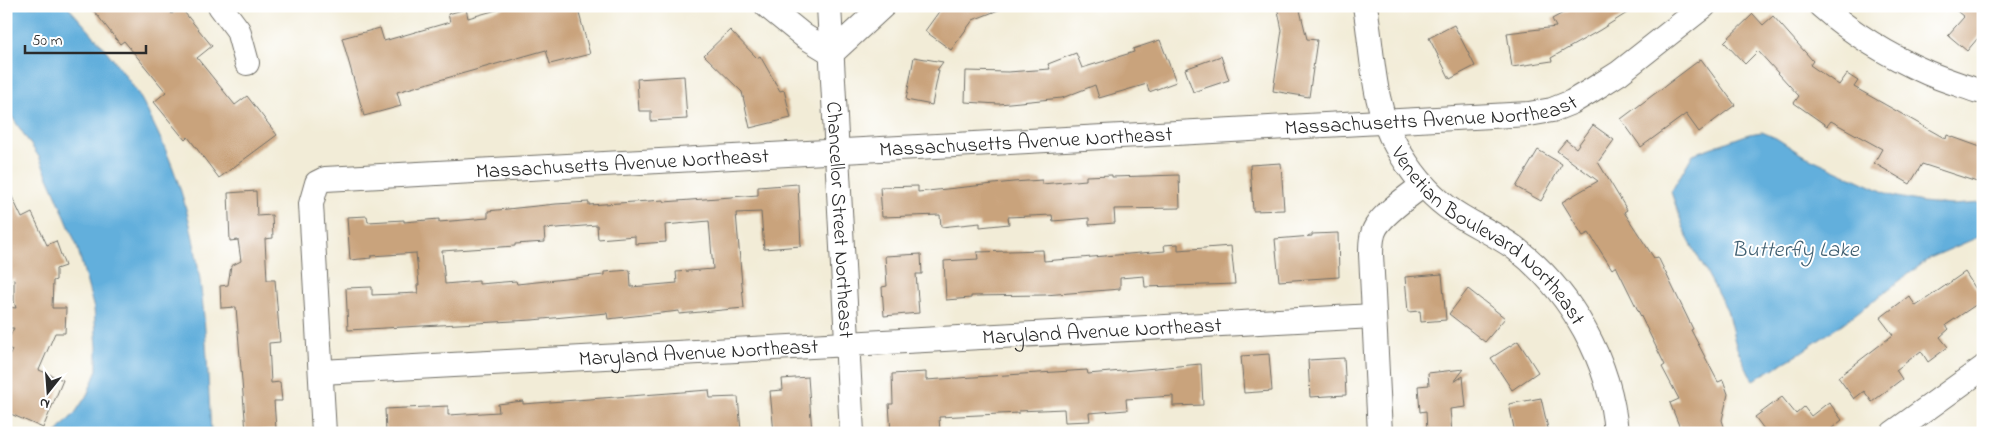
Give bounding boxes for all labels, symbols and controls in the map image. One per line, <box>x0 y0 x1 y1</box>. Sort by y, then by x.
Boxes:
scale bar <box>25 22 146 54</box>
text: 50 m <box>32 30 63 52</box>
street label: Massachusetts Avenue Northeast <box>1284 89 1584 144</box>
street label: Chancellor Street Northeast <box>817 101 860 339</box>
street label: Massachusetts Avenue Northeast <box>879 120 1173 166</box>
street label: Venetian Boulevard Northeast <box>1382 140 1591 331</box>
street label: Massachusetts Avenue Northeast <box>475 142 770 188</box>
water label: Butterfly Lake <box>1731 235 1860 267</box>
street label: Maryland Avenue Northeast <box>981 311 1223 354</box>
street label: Maryland Avenue Northeast <box>578 333 819 376</box>
north arrow <box>22 366 72 416</box>
text: N <box>37 392 52 414</box>

